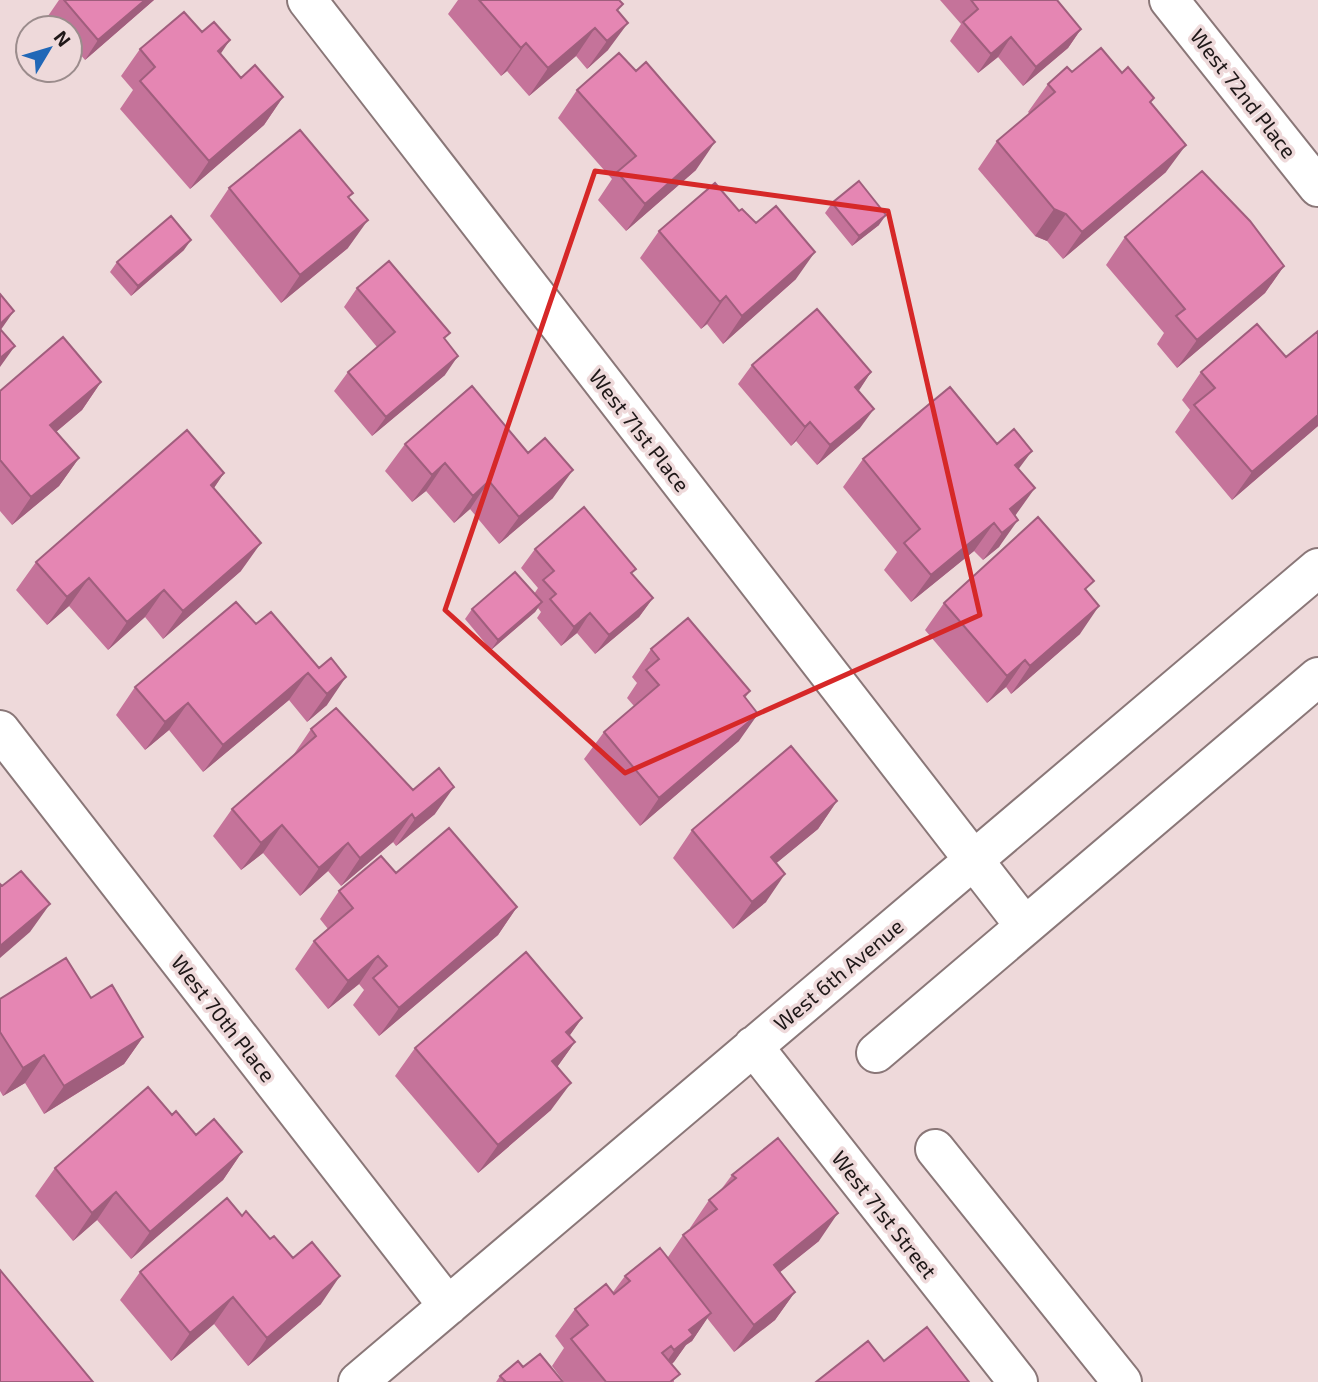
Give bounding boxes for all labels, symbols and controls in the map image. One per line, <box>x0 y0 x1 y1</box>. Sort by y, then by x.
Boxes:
north arrow <box>14 14 84 84</box>
street label: West 72nd Place <box>1186 23 1302 163</box>
text: N <box>50 26 76 51</box>
street label: West 71st Place <box>585 364 695 496</box>
street label: West 6th Avenue <box>768 913 908 1035</box>
street label: West 70th Place <box>167 950 281 1086</box>
street label: West 71st Street <box>827 1145 943 1283</box>

